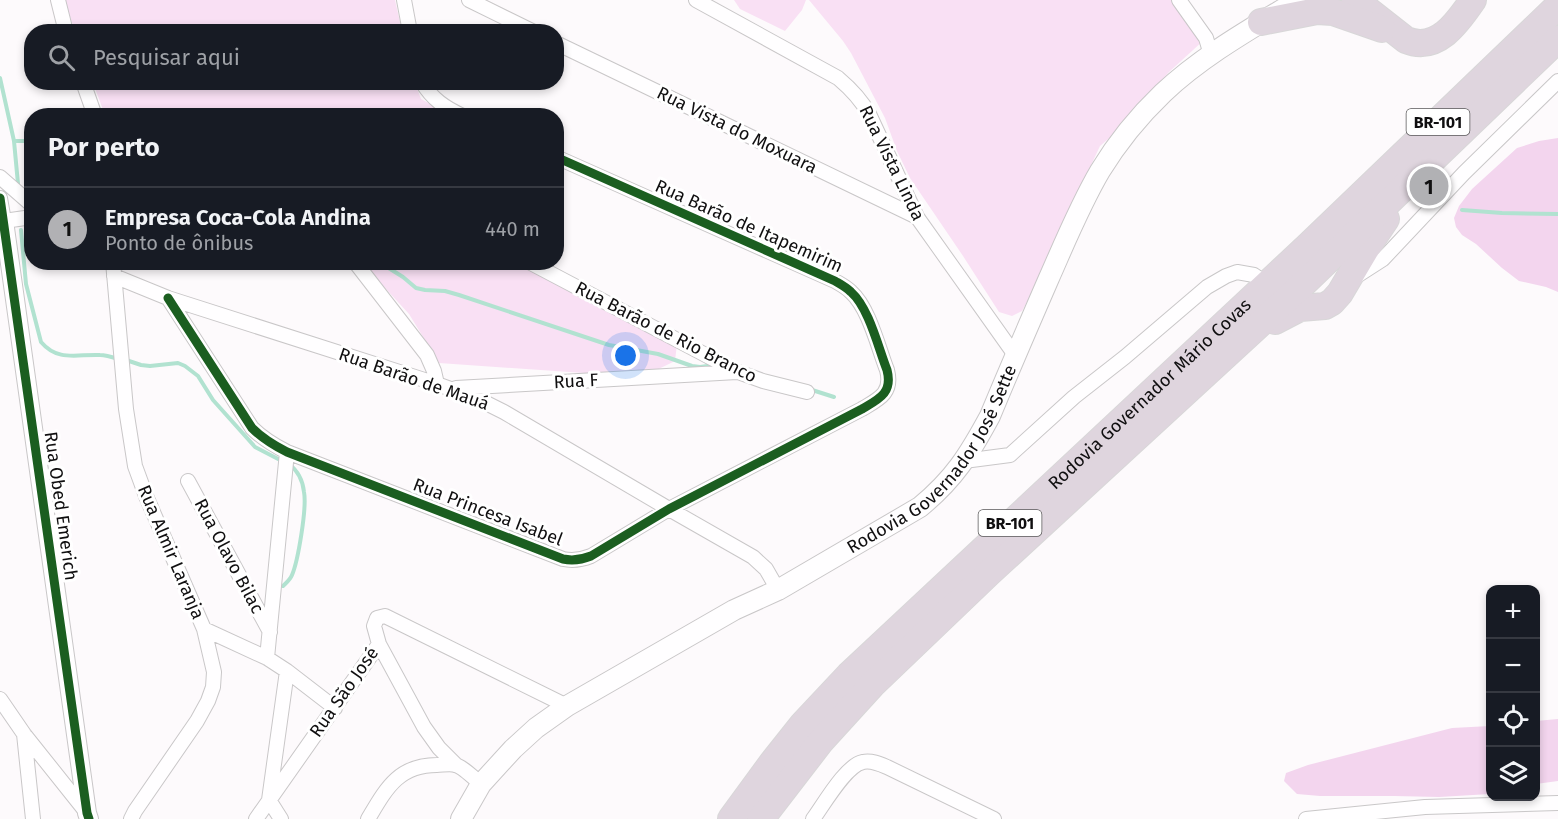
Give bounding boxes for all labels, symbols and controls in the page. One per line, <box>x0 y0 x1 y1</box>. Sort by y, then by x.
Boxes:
search box <box>24 24 564 90</box>
icon: search <box>45 41 78 74</box>
text: Pesquisar aqui <box>93 44 240 71</box>
street label: Rua Vista do Moxuara <box>653 82 821 178</box>
street label: Rua Vista Linda <box>855 102 929 224</box>
road number: BR-101 <box>1406 109 1470 135</box>
text: Por perto <box>48 132 160 163</box>
pin: 1 <box>1410 164 1448 208</box>
street label: Rua Barão de Itapemirim <box>652 175 846 277</box>
text: Empresa Coca-Cola Andina <box>105 204 371 231</box>
text: 1 <box>63 217 72 241</box>
text: 440 m <box>485 217 540 241</box>
text: Ponto de ônibus <box>105 231 253 255</box>
street label: Rua Barão de Rio Branco <box>571 277 761 387</box>
street label: Rodovia Governador Mário Covas <box>1044 294 1256 494</box>
your location <box>611 341 640 370</box>
street label: Rua Barão de Mauá <box>336 343 492 415</box>
street label: Rodovia Governador José Sette <box>843 362 1021 558</box>
street label: Rua F <box>553 369 599 393</box>
street label: Rua Obed Emerich <box>40 430 82 582</box>
street label: Rua Princesa Isabel <box>410 473 566 551</box>
street label: Rua Almir Laranja <box>133 482 209 622</box>
street label: Rua Olavo Bilac <box>190 495 269 617</box>
road number: BR-101 <box>978 510 1042 536</box>
map controls <box>1486 585 1540 801</box>
button: + <box>1486 585 1540 639</box>
button: − <box>1486 639 1540 693</box>
street label: Rua São José <box>305 643 383 741</box>
button: locate <box>1486 693 1540 747</box>
button: layers <box>1486 747 1540 801</box>

